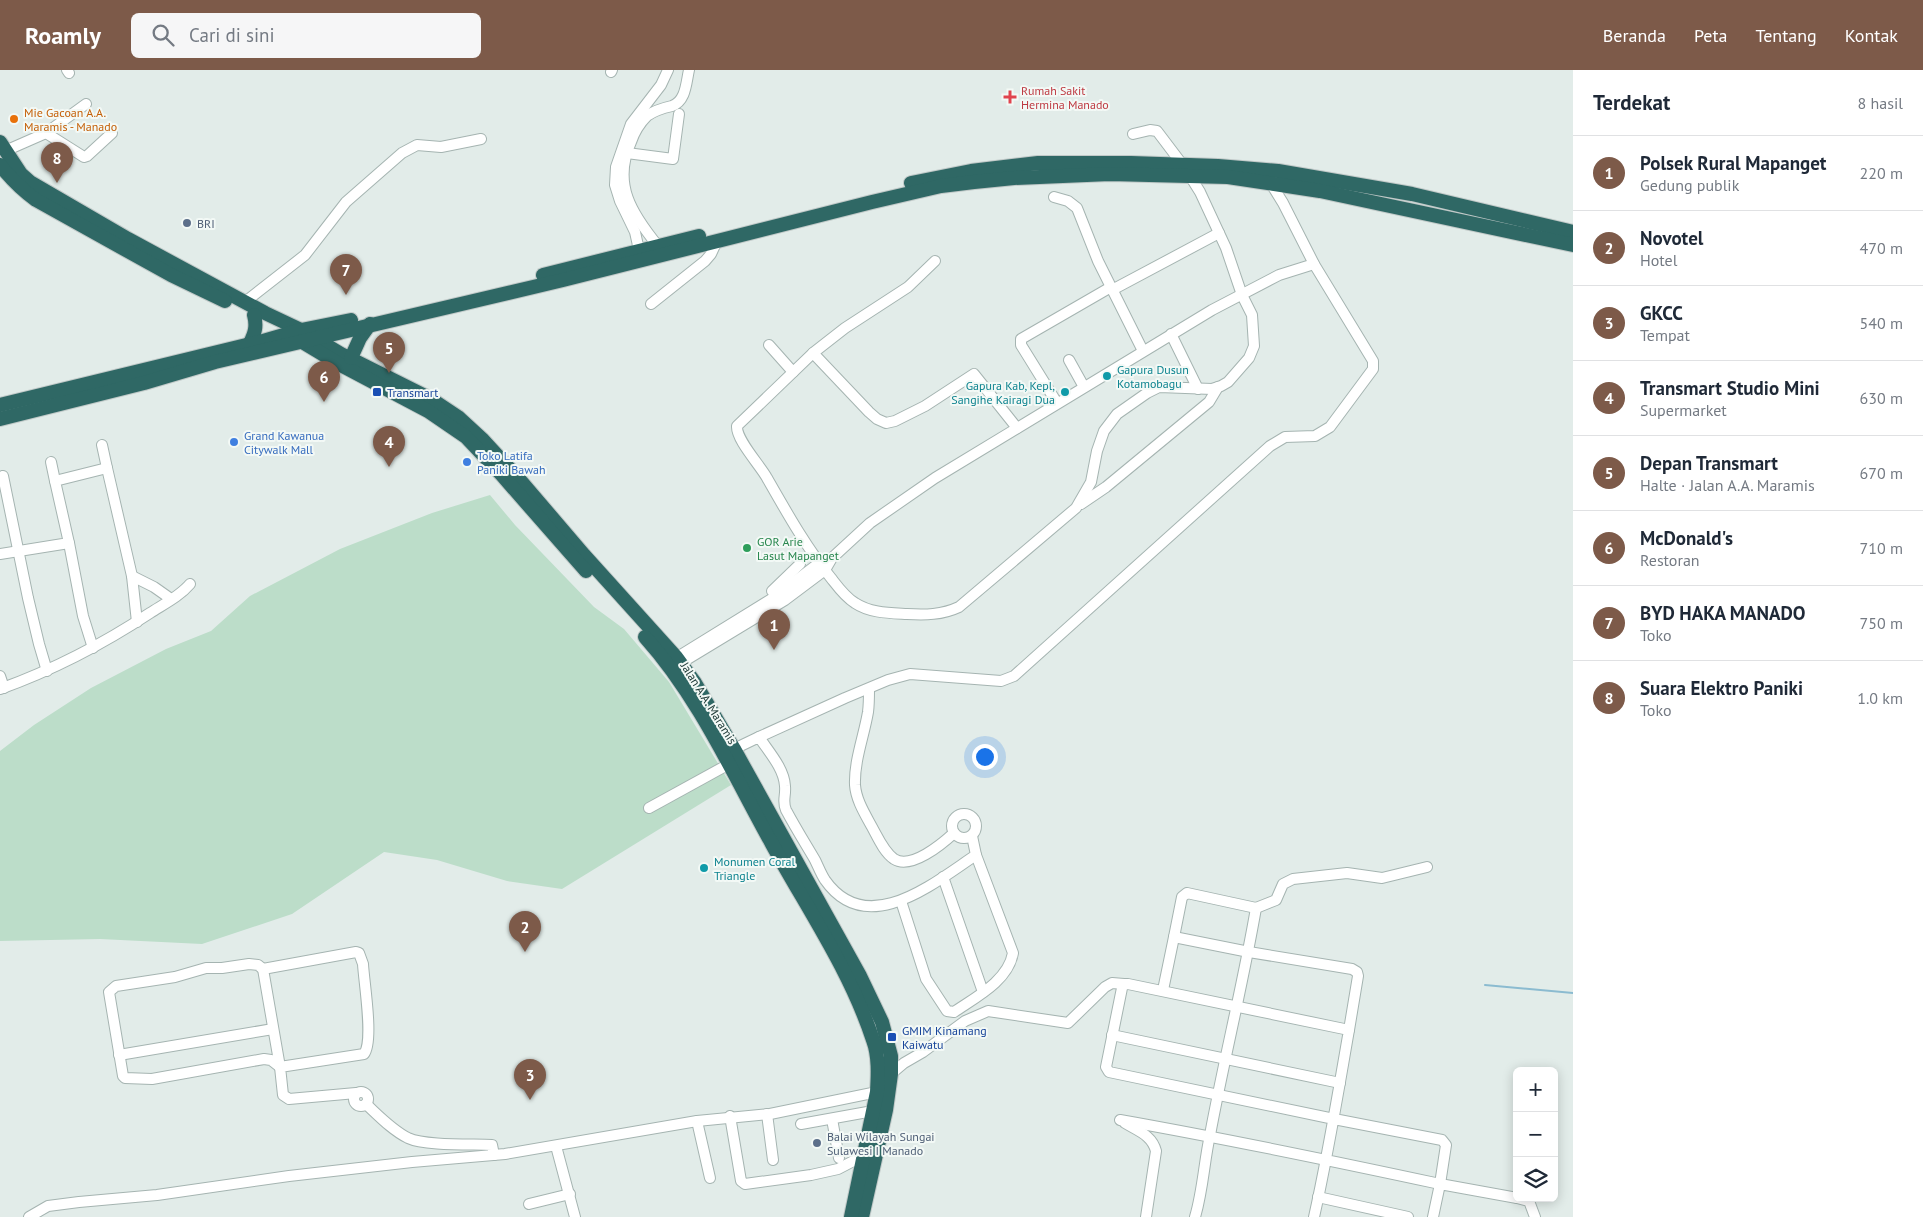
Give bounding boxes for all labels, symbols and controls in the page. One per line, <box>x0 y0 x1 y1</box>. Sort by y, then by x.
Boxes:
search box <box>131 13 481 58</box>
text: Roamly <box>25 20 101 51</box>
icon: search <box>149 21 177 49</box>
text: Cari di sini <box>189 23 274 47</box>
text: Beranda <box>1603 24 1666 47</box>
text: Peta <box>1694 24 1728 47</box>
text: Tentang <box>1756 24 1817 47</box>
text: Kontak <box>1845 24 1898 47</box>
place label: Rumah Sakit Hermina Manado <box>1021 83 1109 112</box>
text: Terdekat <box>1593 89 1670 116</box>
marker: Rumah Sakit Hermina Manado <box>1003 90 1017 104</box>
text: 8 hasil <box>1858 93 1903 113</box>
place label: Mie Gacoan A.A. Maramis - Manado <box>24 105 117 134</box>
marker: Mie Gacoan A.A. Maramis - Manado <box>8 113 20 125</box>
pin: 8 <box>41 142 73 183</box>
text: Polsek Rural Mapanget <box>1640 151 1827 175</box>
text: 1 <box>1604 163 1614 183</box>
text: 220 m <box>1860 163 1903 183</box>
text: Gedung publik <box>1640 175 1739 195</box>
place label: BRI <box>197 216 215 231</box>
marker: BRI <box>181 217 193 229</box>
text: Novotel <box>1640 226 1703 250</box>
text: 2 <box>1604 238 1614 258</box>
text: 470 m <box>1860 238 1903 258</box>
text: Hotel <box>1640 250 1677 270</box>
pin: 7 <box>330 254 362 295</box>
text: GKCC <box>1640 301 1683 325</box>
text: 3 <box>1604 313 1614 333</box>
text: 540 m <box>1860 313 1903 333</box>
text: Tempat <box>1640 325 1690 345</box>
pin: 5 <box>373 332 405 373</box>
pin: 6 <box>308 361 340 402</box>
place label: Gapura Dusun Kotamobagu <box>1117 362 1189 391</box>
marker: Gapura Dusun Kotamobagu <box>1101 370 1113 382</box>
text: Transmart Studio Mini <box>1640 376 1820 400</box>
place label: Gapura Kab, Kepl, Sangihe Kairagi Dua <box>951 378 1055 407</box>
place label: Transmart <box>387 385 438 400</box>
marker: Transmart <box>371 386 383 398</box>
marker: Gapura Kab, Kepl, Sangihe Kairagi Dua <box>1059 386 1071 398</box>
text: 4 <box>1604 388 1614 408</box>
text: 630 m <box>1860 388 1903 408</box>
text: Supermarket <box>1640 400 1727 420</box>
pin: 4 <box>373 426 405 467</box>
place label: Grand Kawanua Citywalk Mall <box>244 428 324 457</box>
marker: Grand Kawanua Citywalk Mall <box>228 436 240 448</box>
place label: Toko Latifa Paniki Bawah <box>477 448 546 477</box>
text: Depan Transmart <box>1640 451 1778 475</box>
marker: Toko Latifa Paniki Bawah <box>461 456 473 468</box>
text: 5 <box>1604 463 1614 483</box>
text: 670 m <box>1860 463 1903 483</box>
text: Halte · Jalan A.A. Maramis <box>1640 475 1815 495</box>
text: McDonald's <box>1640 526 1733 550</box>
place label: GOR Arie Lasut Mapanget <box>757 534 839 563</box>
text: 6 <box>1604 538 1614 558</box>
text: 710 m <box>1860 538 1903 558</box>
marker: GOR Arie Lasut Mapanget <box>741 542 753 554</box>
text: Restoran <box>1640 550 1700 570</box>
text: BYD HAKA MANADO <box>1640 601 1806 625</box>
pin: 1 <box>758 609 790 650</box>
text: 7 <box>1604 613 1614 633</box>
text: 750 m <box>1860 613 1903 633</box>
text: Toko <box>1640 625 1671 645</box>
street label: Jalan A.A. Maramis <box>677 658 740 747</box>
text: Suara Elektro Paniki <box>1640 676 1803 700</box>
text: 8 <box>1604 688 1614 708</box>
text: 1.0 km <box>1857 688 1903 708</box>
text: Toko <box>1640 700 1671 720</box>
your location <box>972 744 998 770</box>
place label: Monumen Coral Triangle <box>714 854 795 883</box>
marker: Monumen Coral Triangle <box>698 862 710 874</box>
pin: 2 <box>509 911 541 952</box>
place label: GMIM Kinamang Kaiwatu <box>902 1023 987 1052</box>
marker: GMIM Kinamang Kaiwatu <box>886 1031 898 1043</box>
pin: 3 <box>514 1059 546 1100</box>
map controls <box>1513 1067 1558 1202</box>
button: + <box>1513 1067 1558 1112</box>
button: − <box>1513 1112 1558 1157</box>
place label: Balai Wilayah Sungai Sulawesi I Manado <box>827 1129 935 1158</box>
marker: Balai Wilayah Sungai Sulawesi I Manado <box>811 1137 823 1149</box>
button: layers <box>1513 1157 1558 1202</box>

